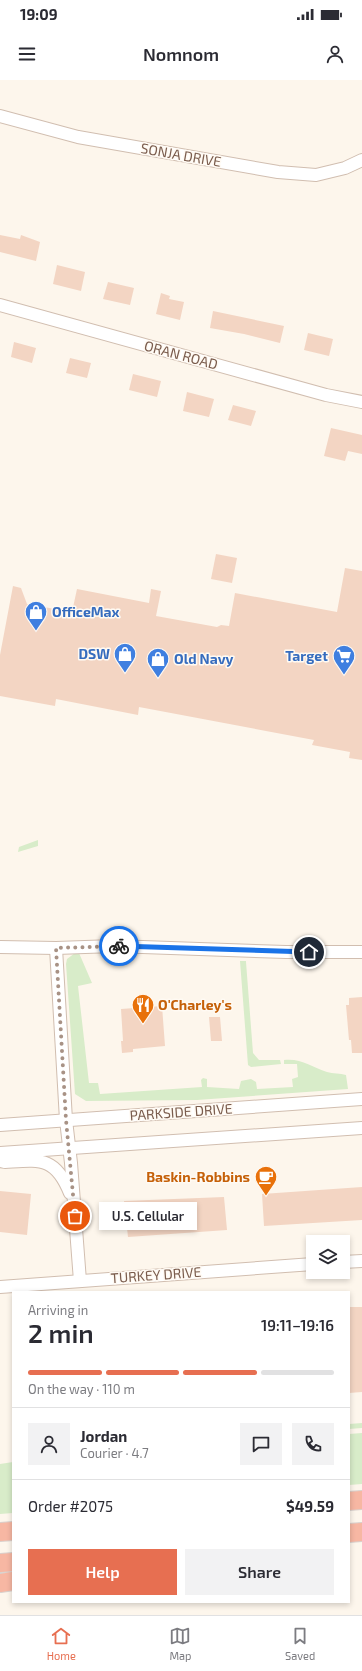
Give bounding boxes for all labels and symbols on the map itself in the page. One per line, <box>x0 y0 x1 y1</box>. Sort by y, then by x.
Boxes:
street label: SONJA DRIVE <box>140 139 223 170</box>
street label: ORAN ROAD <box>142 337 220 373</box>
shop icon: OfficeMax <box>23 599 49 632</box>
place label: OfficeMax <box>52 603 120 620</box>
shop icon: DSW <box>112 641 138 674</box>
supermarket icon: Target <box>331 643 357 676</box>
place label: DSW <box>79 645 110 662</box>
shop icon: Old Navy <box>145 646 171 679</box>
place label: Target <box>285 647 328 664</box>
place label: Old Navy <box>174 650 234 667</box>
courier <box>99 926 139 966</box>
pin <box>292 935 326 969</box>
restaurant icon: O'Charley's <box>130 992 156 1025</box>
place label: O'Charley's <box>158 996 232 1013</box>
street label: PARKSIDE DRIVE <box>129 1099 233 1124</box>
cafe icon: Baskin-Robbins <box>253 1164 279 1197</box>
place label: Baskin-Robbins <box>146 1168 250 1185</box>
pin <box>58 1199 92 1233</box>
callout: U.S. Cellular <box>99 1202 197 1230</box>
street label: TURKEY DRIVE <box>110 1263 202 1286</box>

